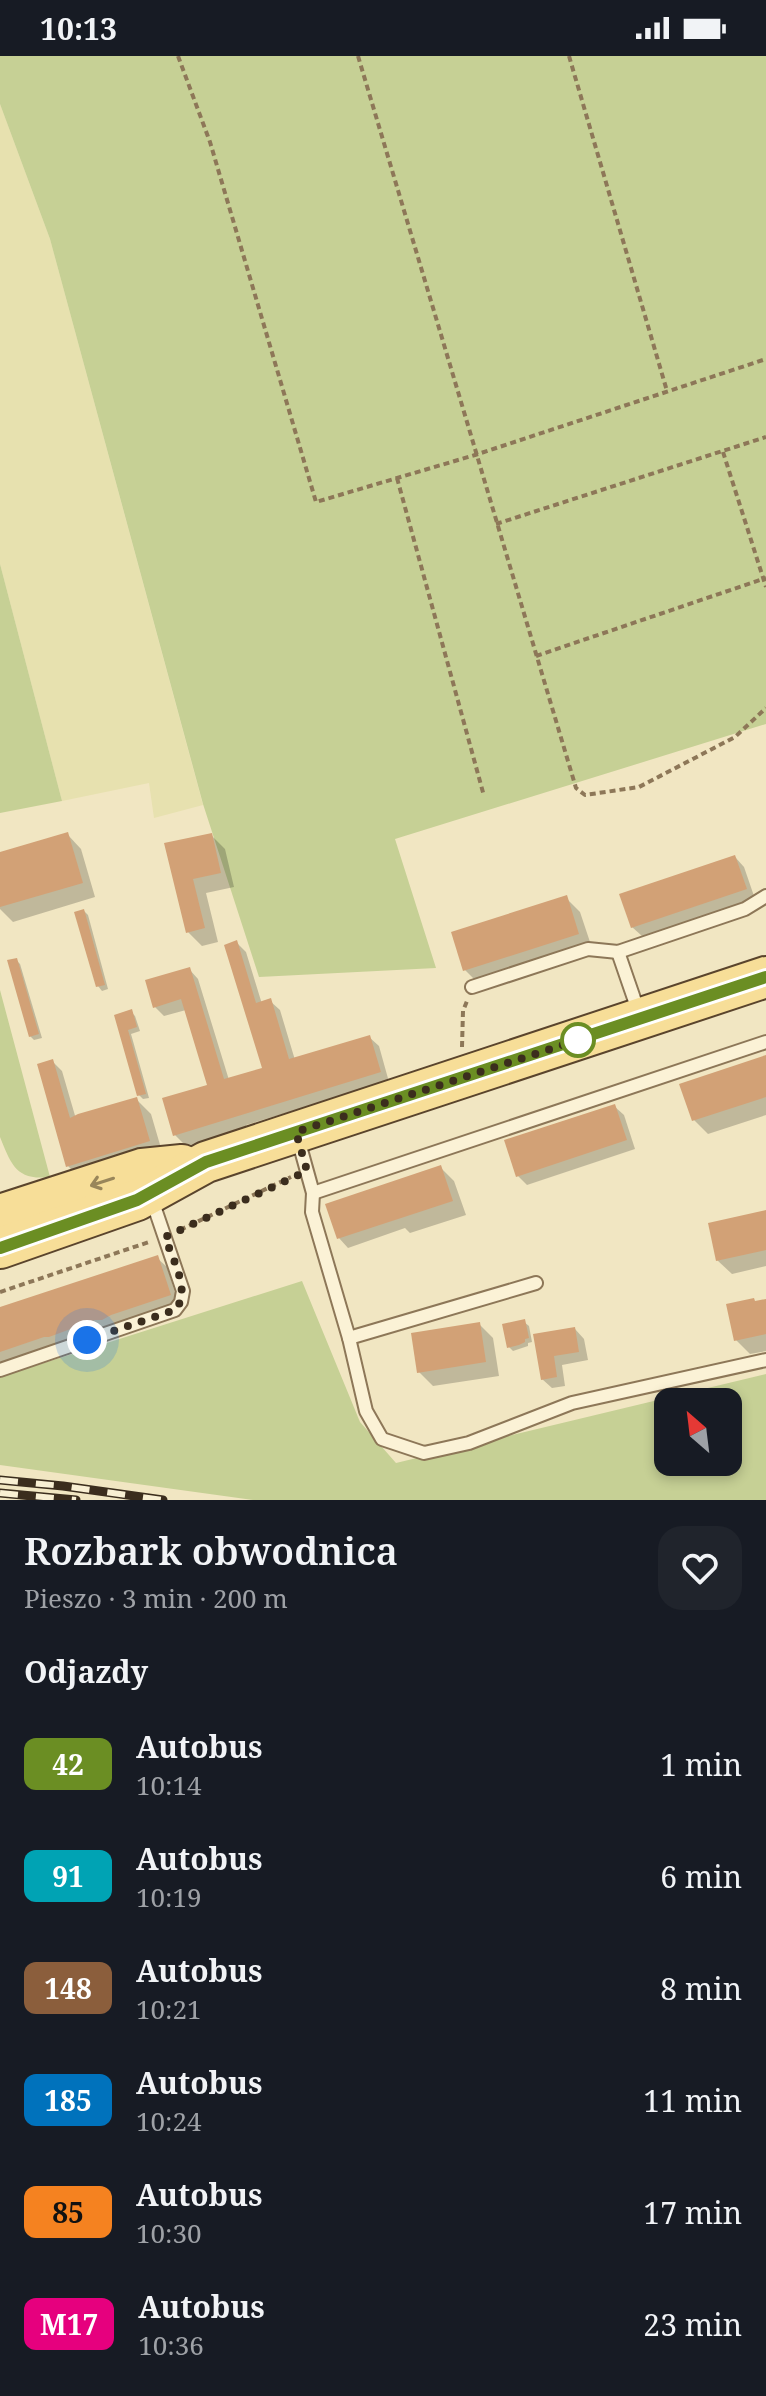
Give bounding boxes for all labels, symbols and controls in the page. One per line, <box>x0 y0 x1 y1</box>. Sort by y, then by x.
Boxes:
text: 10:13 <box>40 8 117 49</box>
unlabelled marker <box>561 1023 595 1057</box>
one-way arrow <box>90 1176 115 1190</box>
your location <box>67 1320 107 1360</box>
north arrow <box>654 1388 742 1476</box>
map controls <box>654 1388 742 1476</box>
text: Rozbark obwodnica <box>24 1524 398 1576</box>
button: heart <box>658 1526 742 1610</box>
text: Pieszo · 3 min · 200 m <box>24 1580 288 1616</box>
text: Odjazdy <box>24 1651 148 1692</box>
text: Autobus <box>136 1726 262 1767</box>
text: 1 min <box>660 1744 742 1785</box>
text: 42 <box>52 1745 84 1783</box>
text: 10:14 <box>136 1767 202 1803</box>
text: Autobus <box>136 1838 262 1879</box>
text: 6 min <box>660 1856 742 1897</box>
text: 91 <box>52 1857 84 1895</box>
text: 10:19 <box>136 1879 202 1915</box>
text: Autobus <box>136 1950 262 1991</box>
text: 8 min <box>660 1968 742 2009</box>
text: 148 <box>44 1969 92 2007</box>
text: 10:21 <box>136 1991 202 2027</box>
text: Autobus <box>136 2062 262 2103</box>
text: 11 min <box>643 2080 742 2121</box>
text: 185 <box>44 2081 92 2119</box>
text: 10:24 <box>136 2103 202 2139</box>
text: Autobus <box>136 2174 262 2215</box>
text: 17 min <box>643 2192 742 2233</box>
text: 85 <box>52 2193 84 2231</box>
text: 10:30 <box>136 2215 202 2251</box>
text: Autobus <box>138 2286 265 2327</box>
text: 23 min <box>643 2304 742 2345</box>
text: M17 <box>40 2305 98 2343</box>
text: 10:36 <box>138 2327 204 2363</box>

